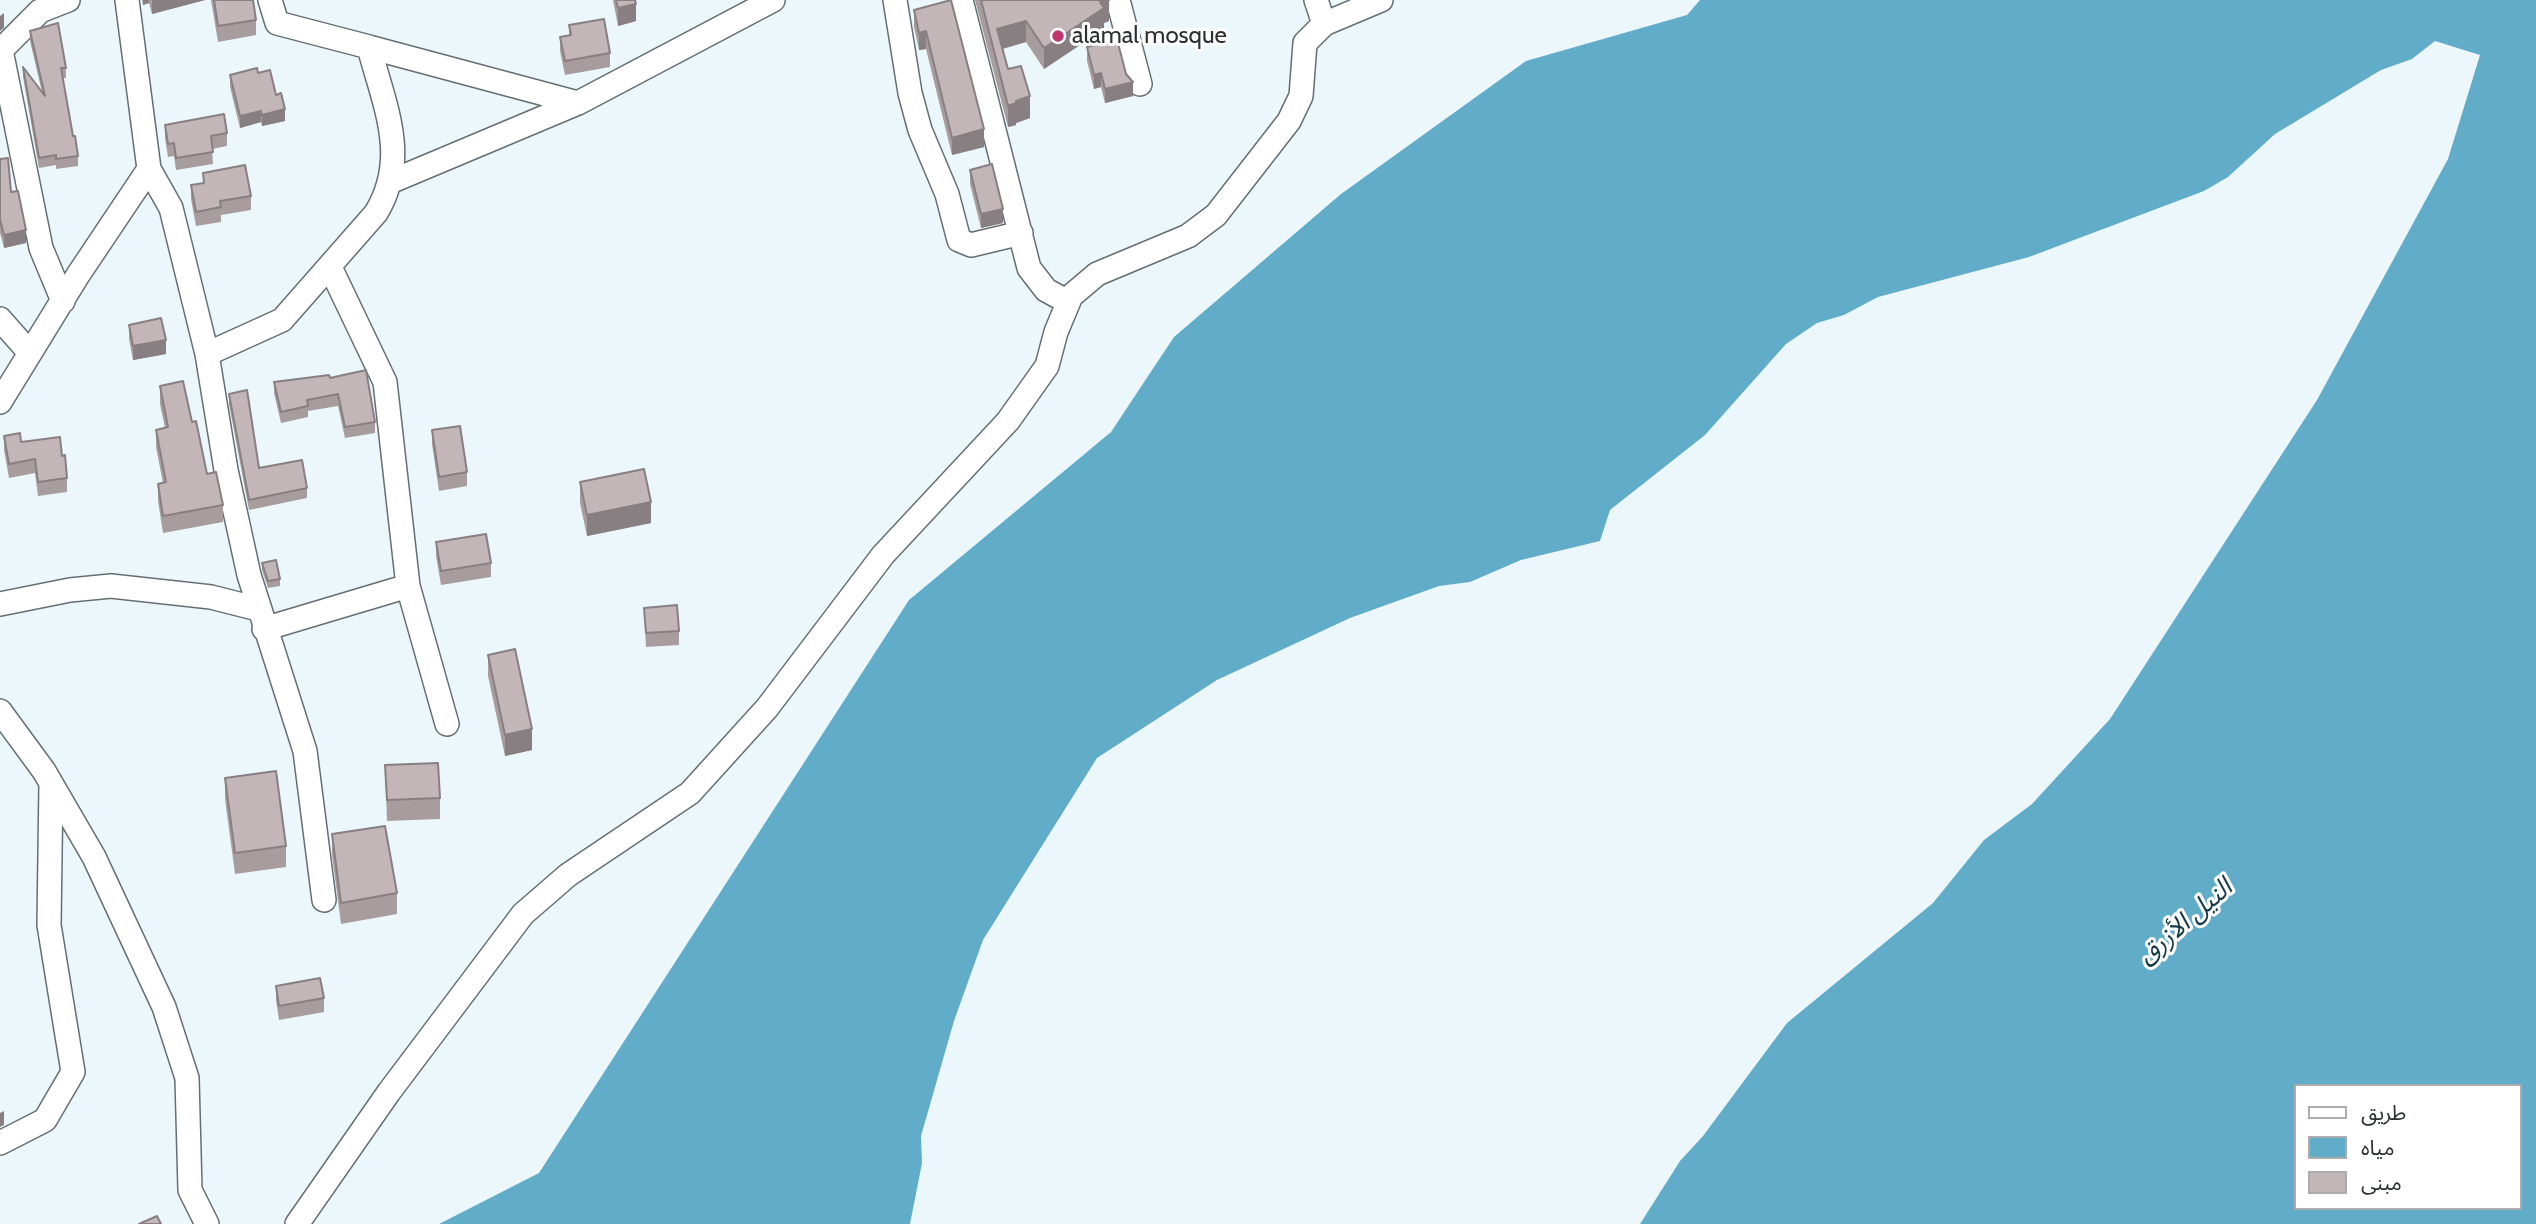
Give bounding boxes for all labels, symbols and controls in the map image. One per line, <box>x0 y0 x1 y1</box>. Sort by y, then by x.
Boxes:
place label: alamal mosque <box>1072 22 1227 50</box>
marker: alamal mosque <box>1050 28 1066 44</box>
water label: النيل الأزرق <box>2131 872 2239 972</box>
legend <box>2294 1084 2522 1210</box>
text: طريق <box>2361 1100 2406 1125</box>
text: مياه <box>2361 1135 2394 1160</box>
text: مبنى <box>2361 1170 2402 1195</box>

